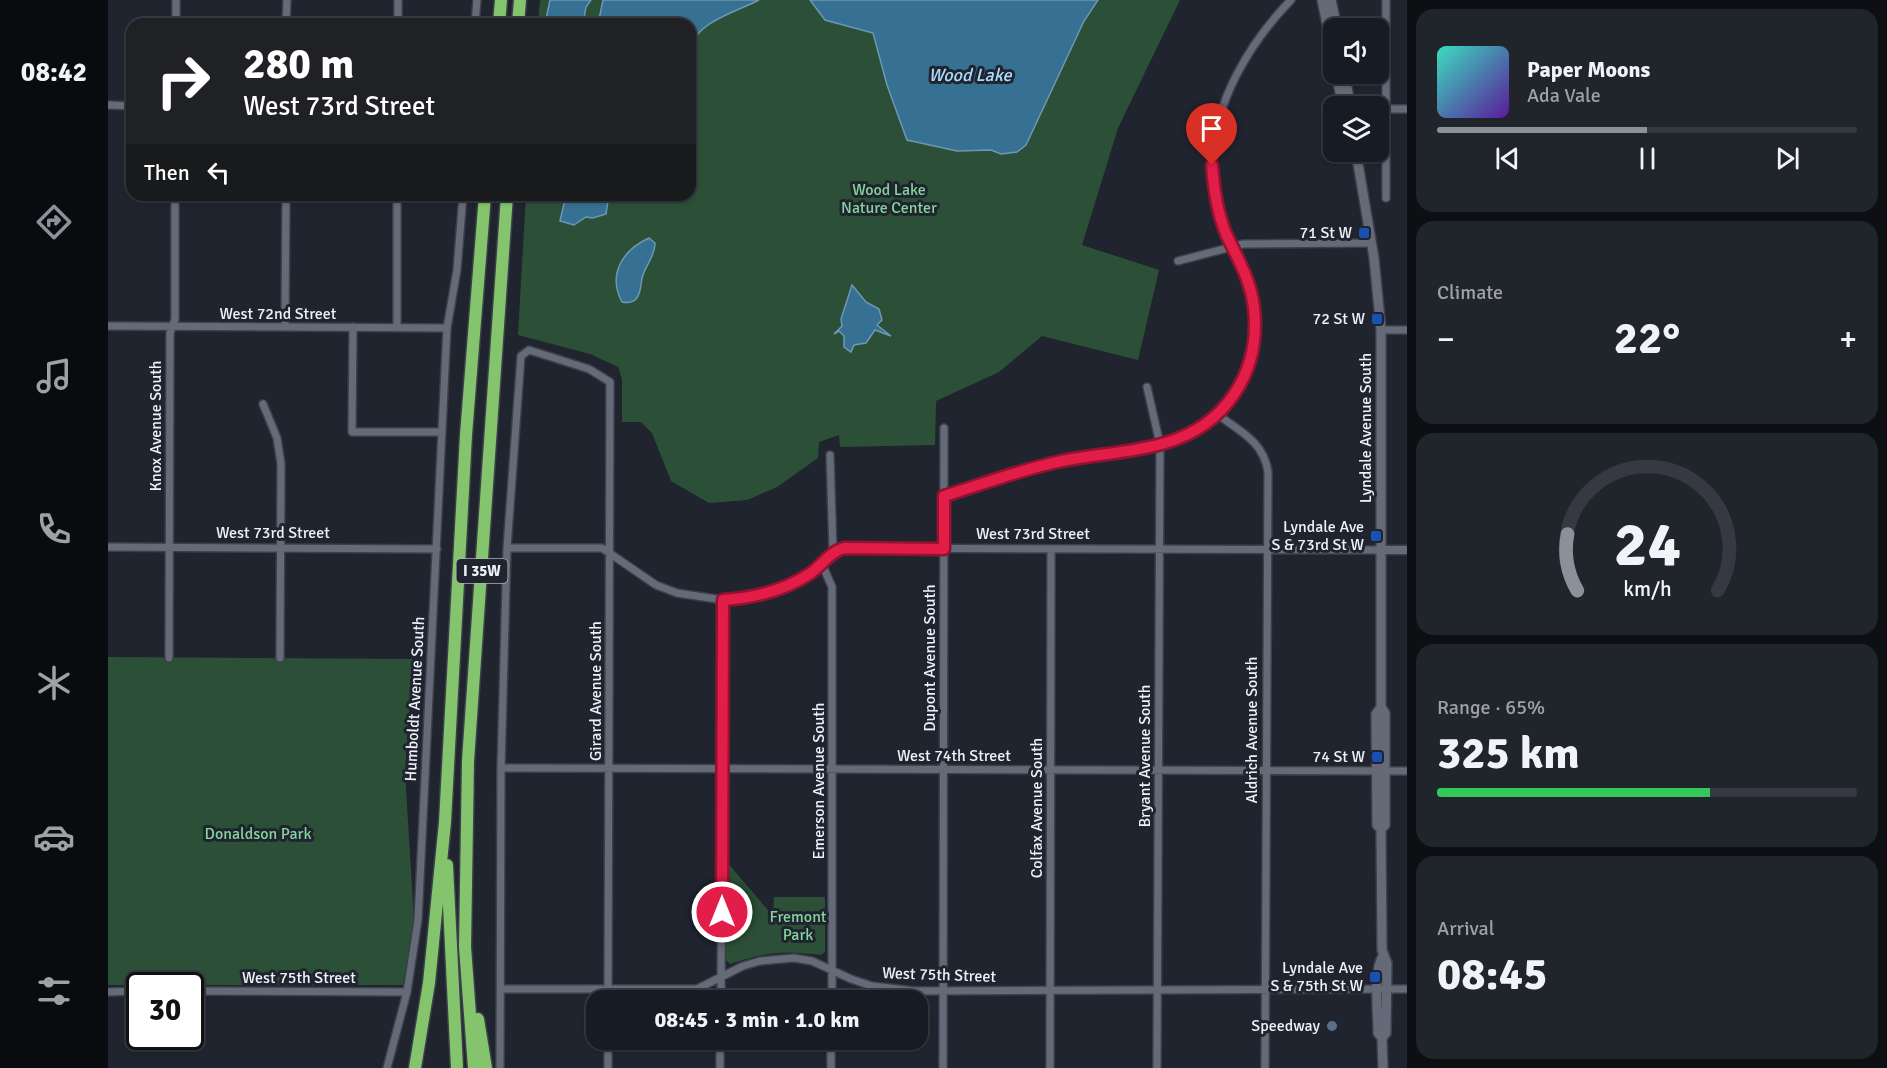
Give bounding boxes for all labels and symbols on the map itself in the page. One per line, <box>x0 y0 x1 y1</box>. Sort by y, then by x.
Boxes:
water label: Wood Lake <box>929 64 1012 86</box>
pin <box>1186 103 1237 165</box>
park label: Wood Lake Nature Center <box>841 180 937 218</box>
place label: 71 St W <box>1300 223 1352 243</box>
marker: 71 St W <box>1357 226 1371 240</box>
street label: West 72nd Street <box>220 304 337 324</box>
place label: 72 St W <box>1313 309 1365 329</box>
marker: 72 St W <box>1370 312 1384 326</box>
street label: Lyndale Avenue South <box>1356 353 1376 503</box>
street label: Knox Avenue South <box>146 360 166 492</box>
place label: Lyndale Ave S & 73rd St W <box>1271 517 1364 555</box>
street label: West 73rd Street <box>216 523 330 543</box>
street label: West 73rd Street <box>976 524 1090 544</box>
marker: Lyndale Ave S & 73rd St W <box>1369 529 1383 543</box>
road number: I 35W <box>456 559 508 583</box>
street label: Dupont Avenue South <box>920 584 940 732</box>
street label: Humboldt Avenue South <box>401 616 429 782</box>
street label: Girard Avenue South <box>586 621 606 761</box>
street label: Aldrich Avenue South <box>1242 657 1262 803</box>
street label: Bryant Avenue South <box>1135 685 1155 827</box>
street label: Emerson Avenue South <box>809 702 829 860</box>
street label: Colfax Avenue South <box>1027 738 1047 878</box>
street label: West 74th Street <box>897 746 1011 766</box>
place label: 74 St W <box>1313 747 1365 767</box>
marker: 74 St W <box>1370 750 1384 764</box>
park label: Donaldson Park <box>205 824 311 844</box>
position arrow <box>690 880 754 944</box>
park label: Fremont Park <box>770 907 827 945</box>
place label: Lyndale Ave S & 75th St W <box>1270 958 1363 996</box>
street label: West 75th Street <box>882 963 997 987</box>
street label: West 75th Street <box>242 968 356 988</box>
marker: Lyndale Ave S & 75th St W <box>1368 970 1382 984</box>
speed limit sign: 30 <box>126 972 204 1050</box>
place label: Speedway <box>1251 1016 1321 1036</box>
marker: Speedway <box>1325 1019 1339 1033</box>

